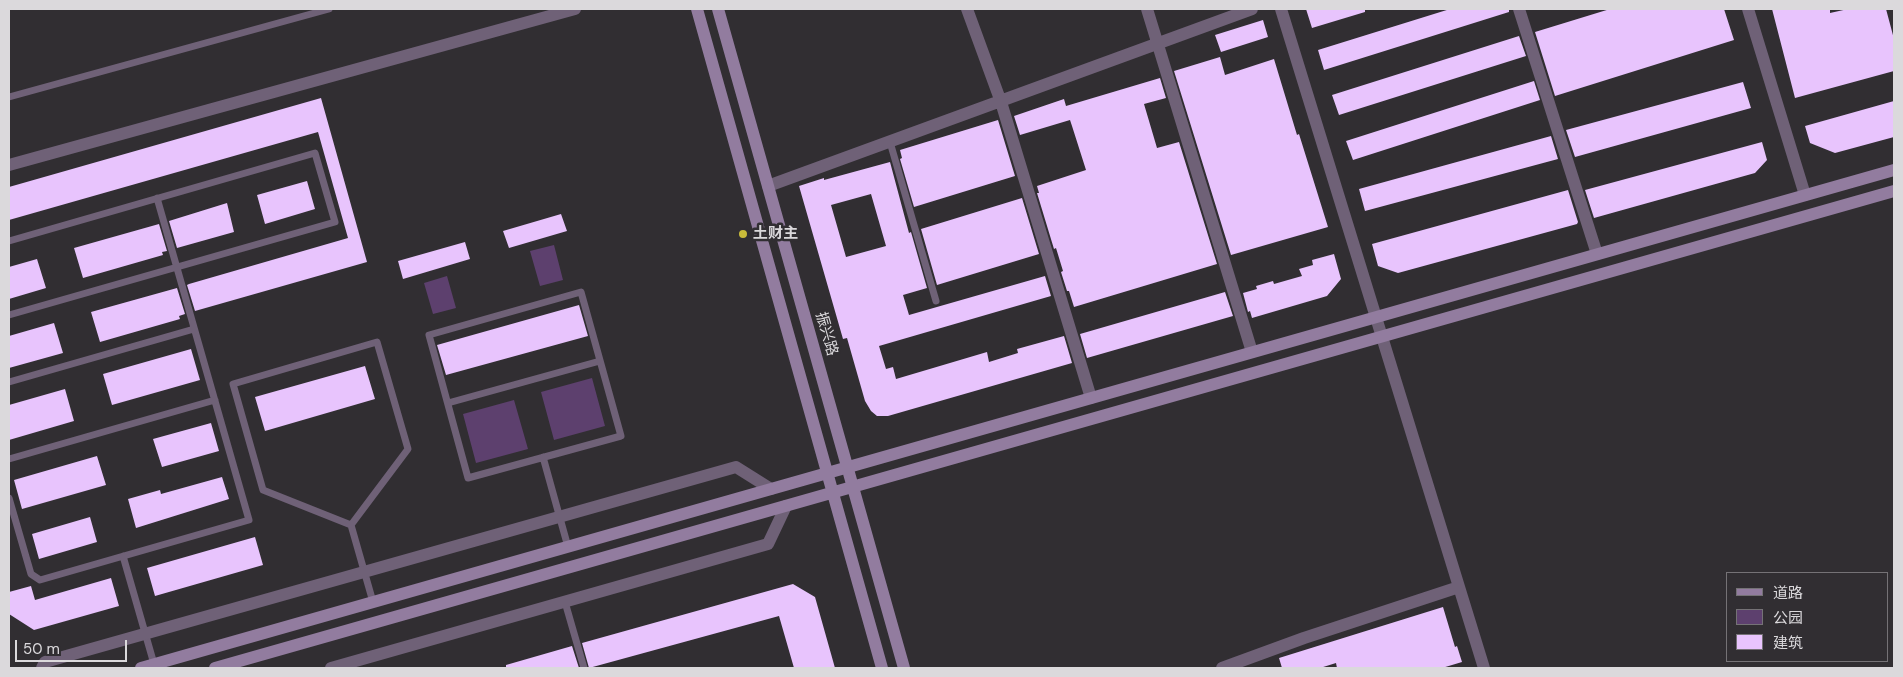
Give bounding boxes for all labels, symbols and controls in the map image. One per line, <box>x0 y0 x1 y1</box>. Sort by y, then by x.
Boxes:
place label: 土财主 <box>753 225 798 243</box>
marker: 土财主 <box>737 228 749 240</box>
street label: 振兴路 <box>811 310 841 358</box>
legend <box>1726 572 1888 662</box>
text: 道路 <box>1773 583 1803 603</box>
text: 公园 <box>1773 608 1803 628</box>
scale bar <box>18 630 130 662</box>
text: 建筑 <box>1773 633 1803 653</box>
text: 50 m <box>23 639 60 659</box>

